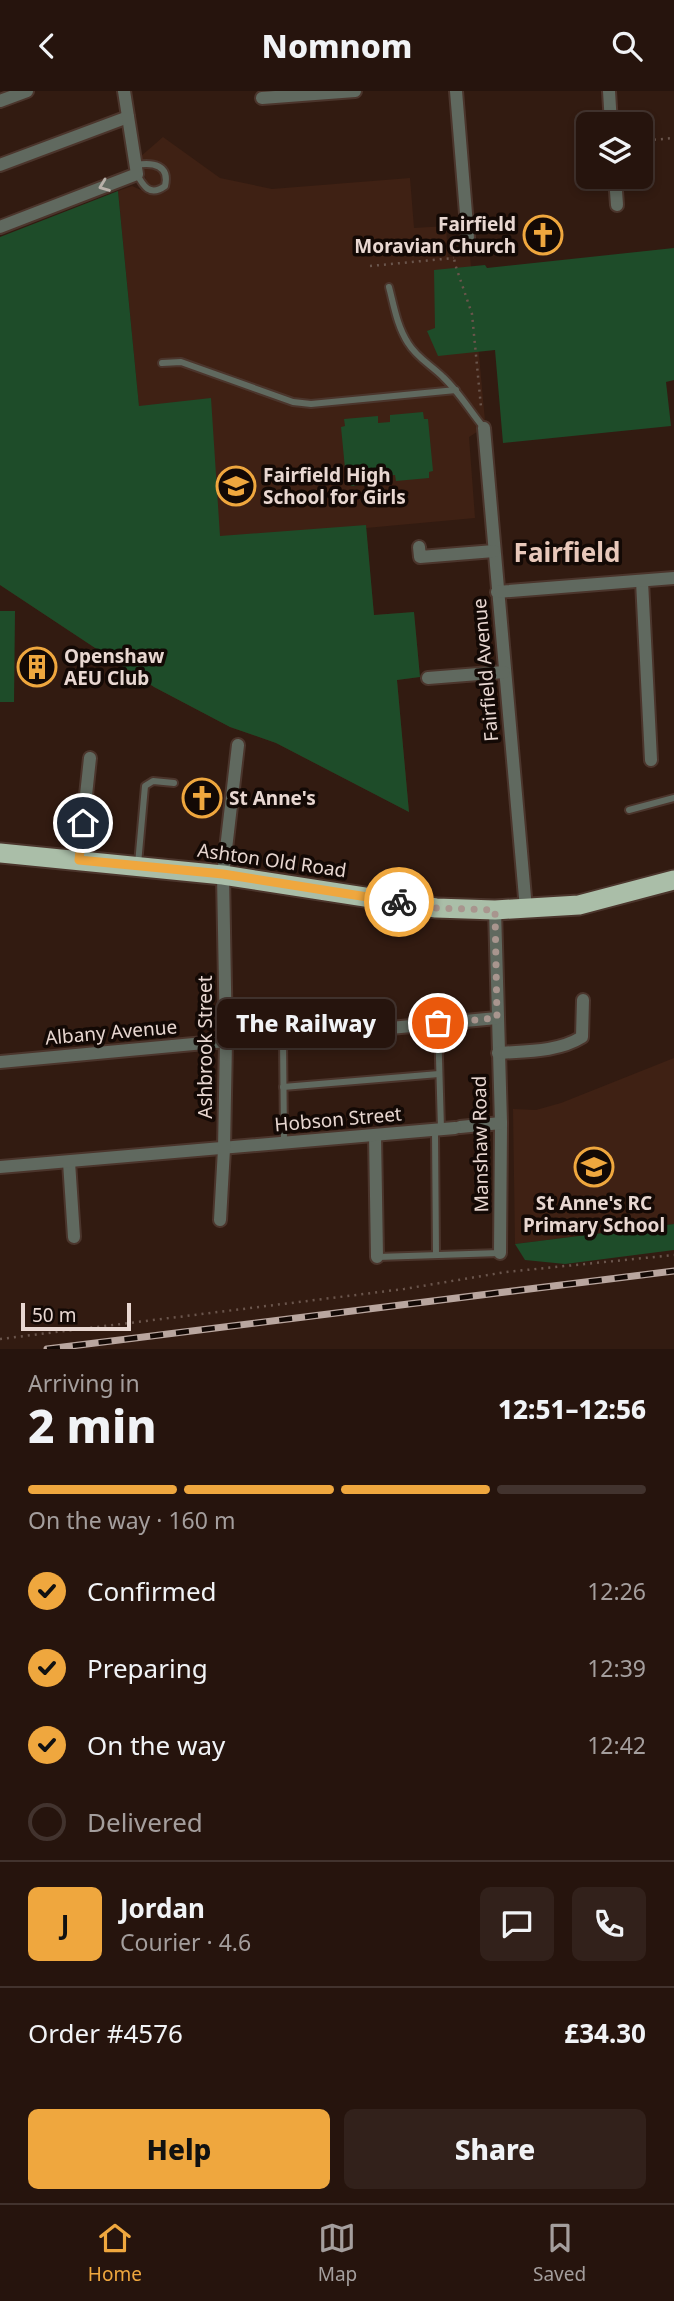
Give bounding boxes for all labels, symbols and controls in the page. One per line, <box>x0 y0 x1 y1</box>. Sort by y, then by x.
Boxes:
text: Nomnom <box>262 24 412 67</box>
icon: back <box>28 27 66 65</box>
icon: search <box>608 27 646 65</box>
map controls <box>576 112 653 189</box>
button: layers <box>576 112 653 189</box>
one-way arrow <box>99 178 111 192</box>
place label: Fairfield Moravian Church <box>354 211 516 259</box>
church icon: Fairfield Moravian Church <box>522 214 564 256</box>
place label: Fairfield High School for Girls <box>263 462 406 510</box>
school or university icon: Fairfield High School for Girls <box>215 465 257 507</box>
district label: Fairfield <box>514 534 620 570</box>
street label: Fairfield Avenue <box>466 597 504 743</box>
place label: Openshaw AEU Club <box>64 643 165 691</box>
building icon: Openshaw AEU Club <box>16 646 58 688</box>
church icon: St Anne's <box>181 777 223 819</box>
place label: St Anne's <box>229 785 316 811</box>
pin <box>53 793 113 853</box>
icon: home <box>64 804 102 842</box>
street label: Ashton Old Road <box>196 837 348 883</box>
courier <box>364 867 434 937</box>
icon: bike <box>380 883 418 921</box>
street label: Ashbrook Street <box>192 975 218 1119</box>
pin <box>408 993 468 1053</box>
callout: The Railway <box>218 999 396 1047</box>
icon: bag <box>419 1004 457 1042</box>
text: The Railway <box>236 1007 376 1039</box>
street label: Albany Avenue <box>44 1013 178 1051</box>
street label: Manshaw Road <box>466 1075 494 1213</box>
street label: Hobson Street <box>273 1100 403 1138</box>
school or university icon: St Anne's RC Primary School <box>573 1146 615 1188</box>
place label: St Anne's RC Primary School <box>523 1190 665 1238</box>
scale bar <box>21 1300 131 1332</box>
text: 50 m <box>32 1302 76 1328</box>
text: Arriving in <box>28 1367 140 1399</box>
text: 12:51–12:56 <box>498 1391 646 1427</box>
text: 2 min <box>28 1394 157 1456</box>
text: On the way · 160 m <box>28 1504 235 1536</box>
icon: check <box>28 1572 66 1610</box>
text: Confirmed <box>87 1573 217 1609</box>
text: 12:26 <box>587 1575 646 1607</box>
icon: check <box>28 1649 66 1687</box>
text: Preparing <box>87 1650 208 1686</box>
text: 12:39 <box>587 1652 646 1684</box>
icon: check <box>28 1726 66 1764</box>
text: On the way <box>87 1727 225 1763</box>
text: 12:42 <box>587 1729 646 1761</box>
text: Delivered <box>87 1804 203 1840</box>
button: chat <box>480 1887 554 1961</box>
button: phone <box>572 1887 646 1961</box>
text: Jordan <box>120 1890 205 1926</box>
text: J <box>61 1906 69 1942</box>
text: Courier · 4.6 <box>120 1926 251 1958</box>
text: Order #4576 <box>28 2015 183 2051</box>
text: £34.30 <box>564 2015 646 2051</box>
button: Help <box>28 2109 330 2189</box>
button: Share <box>344 2109 646 2189</box>
tab: Home <box>88 2219 142 2287</box>
tab: Map <box>318 2219 357 2287</box>
tab: Saved <box>533 2219 586 2287</box>

